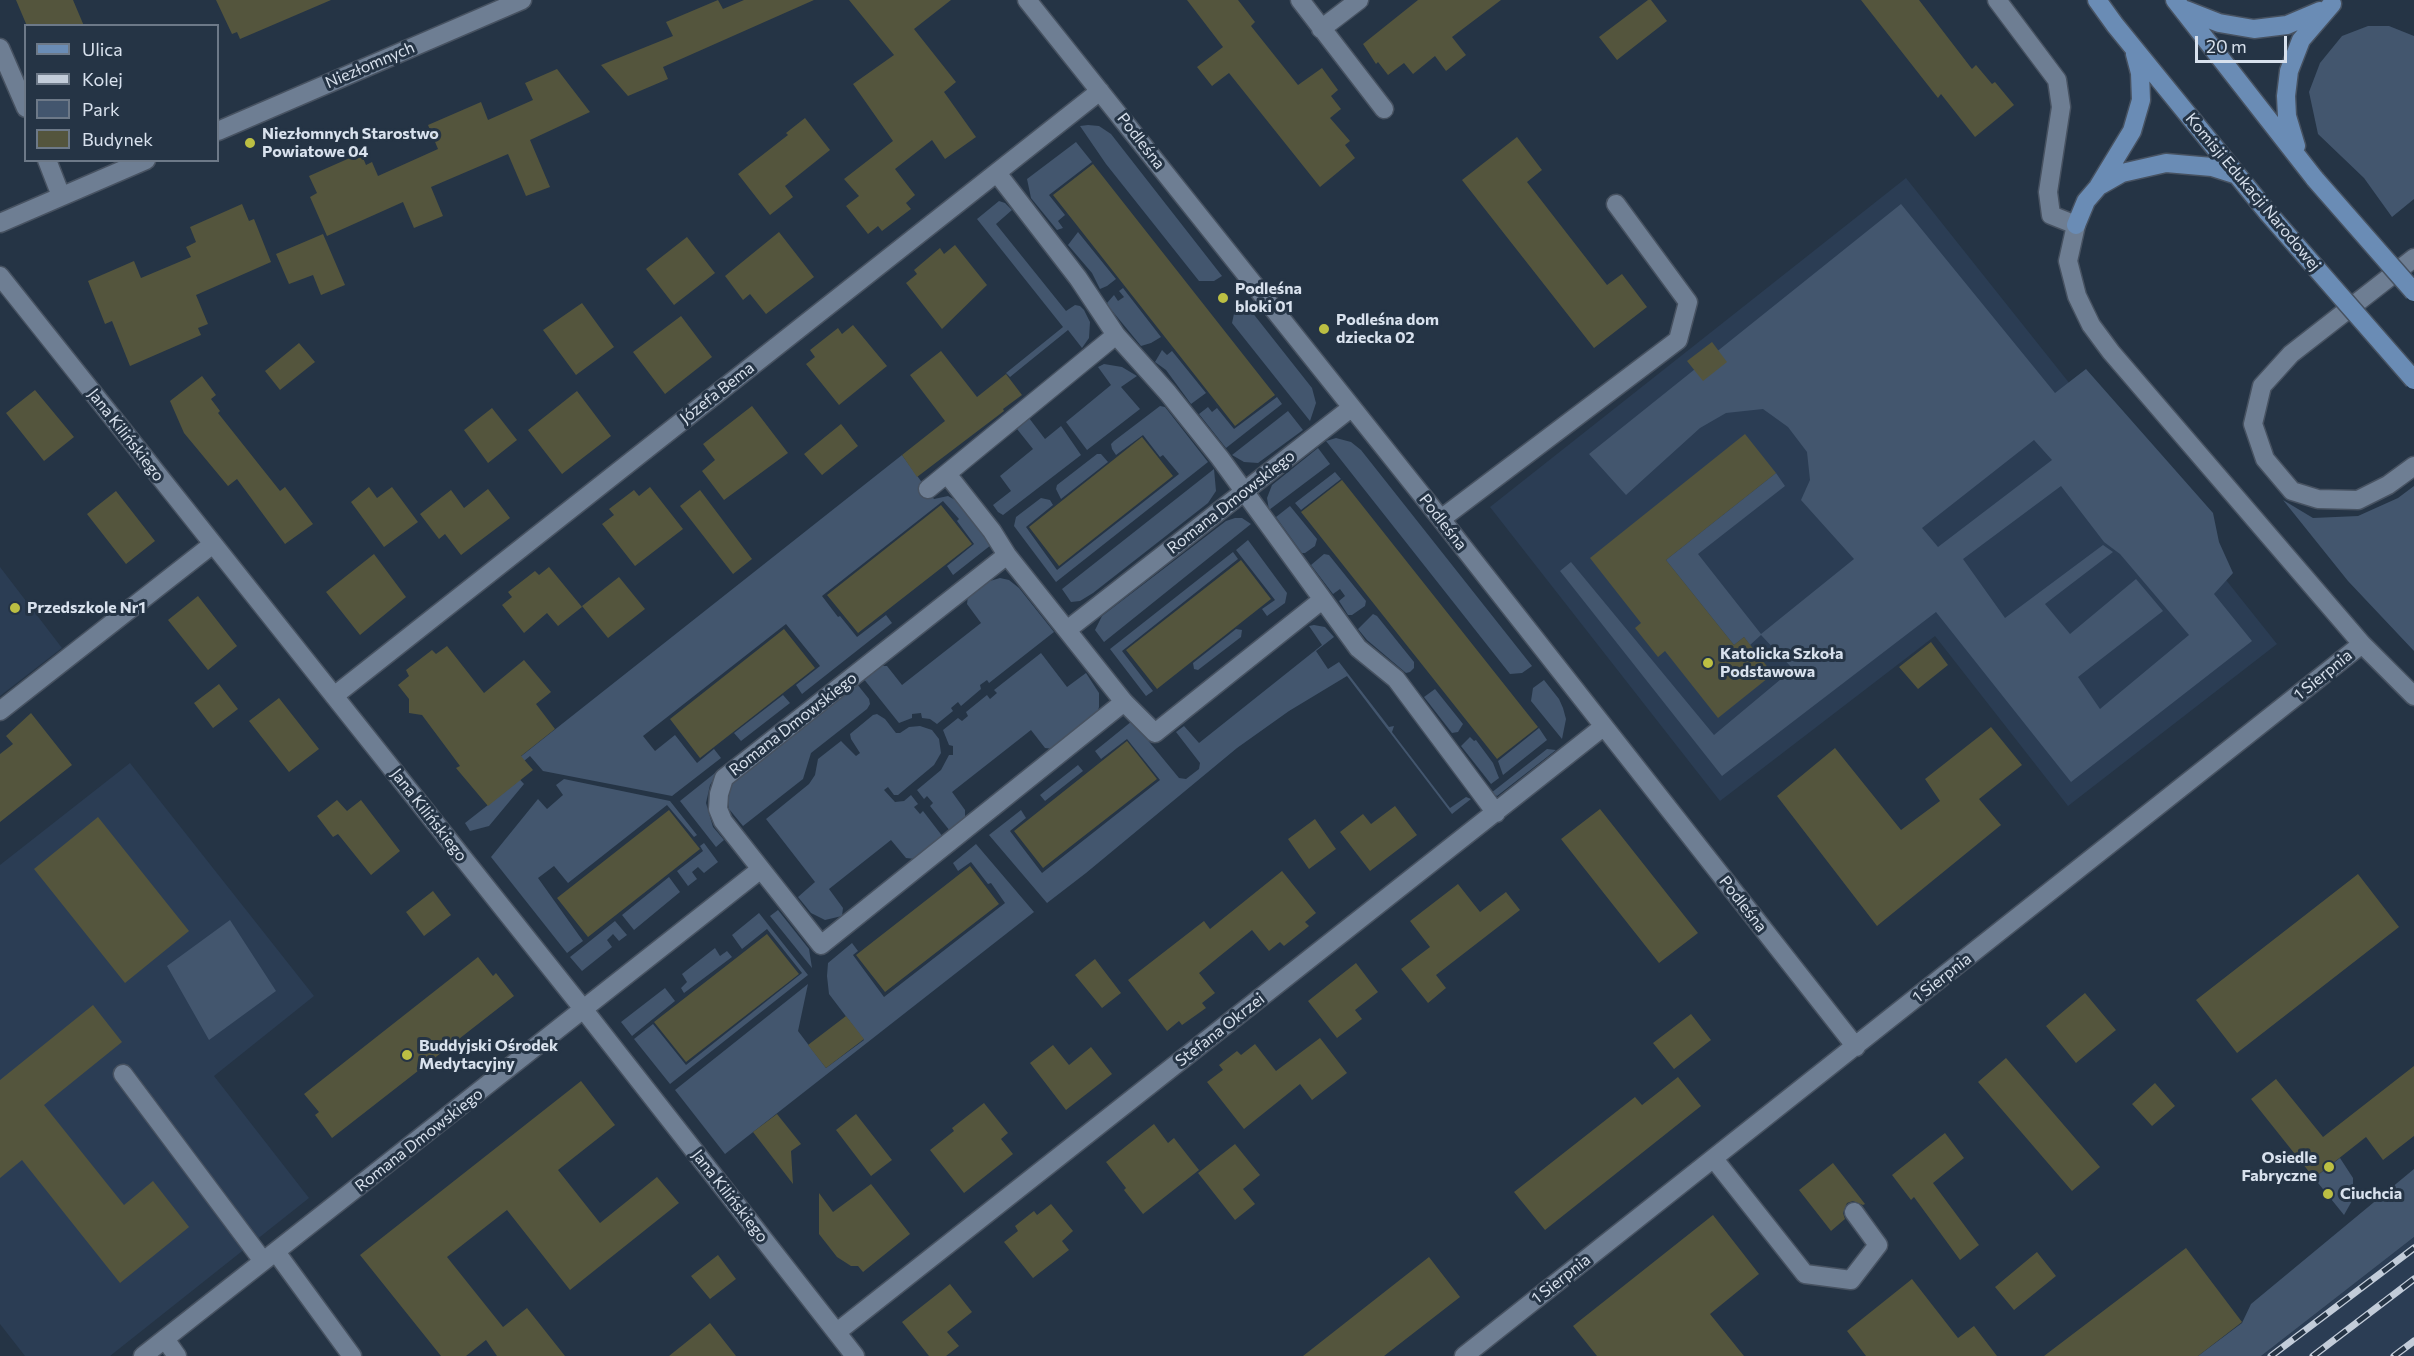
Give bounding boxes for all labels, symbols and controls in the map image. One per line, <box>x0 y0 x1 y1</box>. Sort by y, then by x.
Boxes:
legend <box>24 24 219 162</box>
scale bar <box>2198 24 2290 62</box>
text: 20 m <box>2206 35 2247 57</box>
text: Ulica <box>82 38 123 60</box>
street label: Niezłomnych <box>323 38 417 92</box>
text: Kolej <box>82 68 123 90</box>
text: Park <box>82 98 120 120</box>
street label: Podleśna <box>1113 109 1169 173</box>
street label: Komisji Edukacji Narodowej <box>2181 109 2325 275</box>
place label: Niezłomnych Starostwo Powiatowe 04 <box>262 124 439 162</box>
text: Budynek <box>82 128 153 150</box>
marker: Niezłomnych Starostwo Powiatowe 04 <box>243 136 257 150</box>
place label: Podleśna bloki 01 <box>1235 279 1302 317</box>
marker: Podleśna bloki 01 <box>1216 291 1230 305</box>
place label: Podleśna dom dziecka 02 <box>1336 310 1439 348</box>
marker: Podleśna dom dziecka 02 <box>1317 322 1331 336</box>
street label: Józefa Bema <box>676 358 758 428</box>
street label: Jana Kilińskiego <box>84 385 168 485</box>
street label: Romana Dmowskiego <box>1163 446 1299 558</box>
street label: Podleśna <box>1415 490 1471 554</box>
place label: Przedszkole Nr1 <box>27 598 146 618</box>
marker: Przedszkole Nr1 <box>8 601 22 615</box>
place label: Katolicka Szkoła Podstawowa <box>1720 644 1843 682</box>
street label: 1 Sierpnia <box>2290 646 2356 704</box>
marker: Katolicka Szkoła Podstawowa <box>1701 656 1715 670</box>
street label: Romana Dmowskiego <box>725 668 861 780</box>
street label: Jana Kilińskiego <box>387 765 471 865</box>
street label: Podleśna <box>1715 872 1771 936</box>
street label: 1 Sierpnia <box>1909 949 1975 1007</box>
street label: Stefana Okrzei <box>1172 989 1268 1071</box>
place label: Buddyjski Ośrodek Medytacyjny <box>419 1036 558 1074</box>
marker: Buddyjski Ośrodek Medytacyjny <box>400 1048 414 1062</box>
street label: Romana Dmowskiego <box>351 1084 487 1196</box>
street label: Jana Kilińskiego <box>688 1146 772 1246</box>
place label: Osiedle Fabryczne <box>2241 1148 2317 1186</box>
marker: Osiedle Fabryczne <box>2322 1160 2336 1174</box>
place label: Ciuchcia <box>2340 1184 2402 1204</box>
marker: Ciuchcia <box>2321 1187 2335 1201</box>
street label: 1 Sierpnia <box>1528 1250 1594 1308</box>

